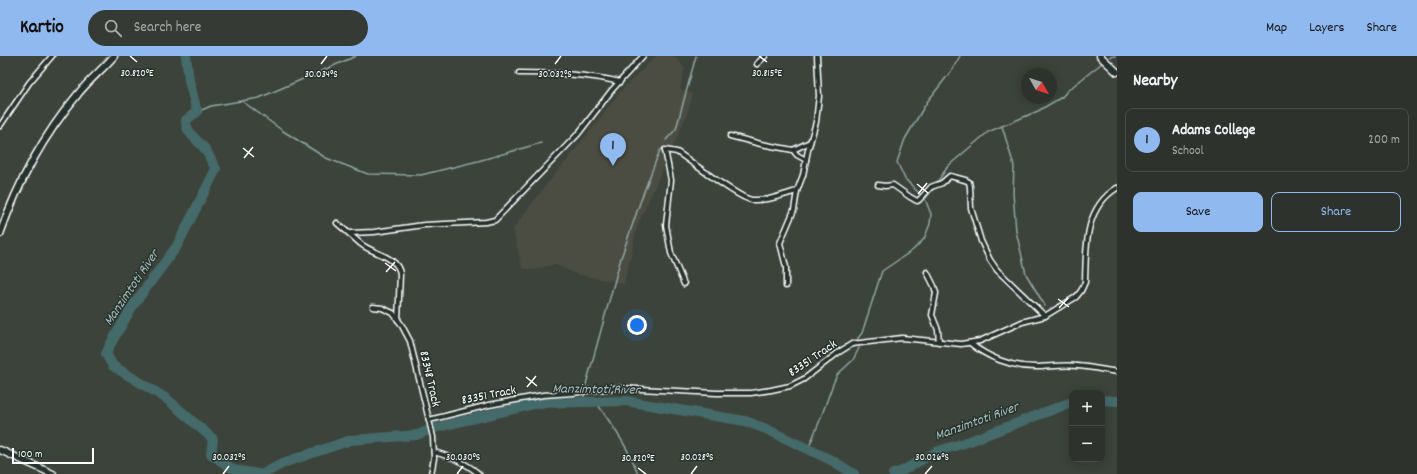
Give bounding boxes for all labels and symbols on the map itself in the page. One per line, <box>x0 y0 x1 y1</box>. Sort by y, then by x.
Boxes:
text: 30.820°E <box>120 67 154 81</box>
text: 30.815°E <box>752 67 783 81</box>
text: 30.034°S <box>304 68 338 82</box>
text: 30.032°S <box>538 68 572 82</box>
north arrow <box>1021 68 1057 104</box>
pin: 1 <box>600 133 626 166</box>
water label: Manzimtoti River <box>99 245 166 330</box>
your location <box>627 315 647 335</box>
street label: 83351 Track <box>785 336 841 382</box>
street label: 83348 Track <box>413 349 445 409</box>
water label: Manzimtoti River <box>552 379 642 401</box>
street label: 83351 Track <box>460 381 518 411</box>
water label: Manzimtoti River <box>932 397 1023 446</box>
scale bar <box>12 446 94 465</box>
text: 30.032°S <box>212 451 246 465</box>
text: 30.030°S <box>446 451 480 465</box>
text: 30.028°S <box>681 451 714 465</box>
text: 30.026°S <box>915 451 949 465</box>
text: 30.820°E <box>621 452 655 466</box>

